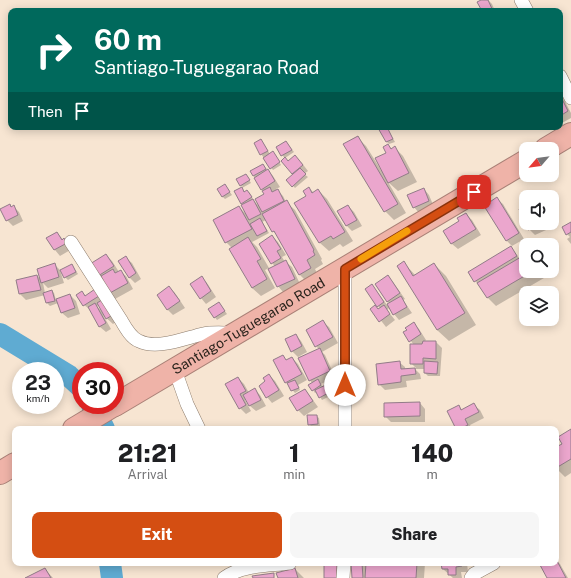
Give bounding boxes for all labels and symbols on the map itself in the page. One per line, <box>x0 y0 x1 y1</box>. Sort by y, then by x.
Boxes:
north arrow <box>519 142 559 182</box>
pin <box>457 175 491 209</box>
street label: Santiago-Tuguegarao Road <box>169 274 328 378</box>
speed limit sign: 30 <box>72 362 124 414</box>
position arrow <box>324 364 366 406</box>

